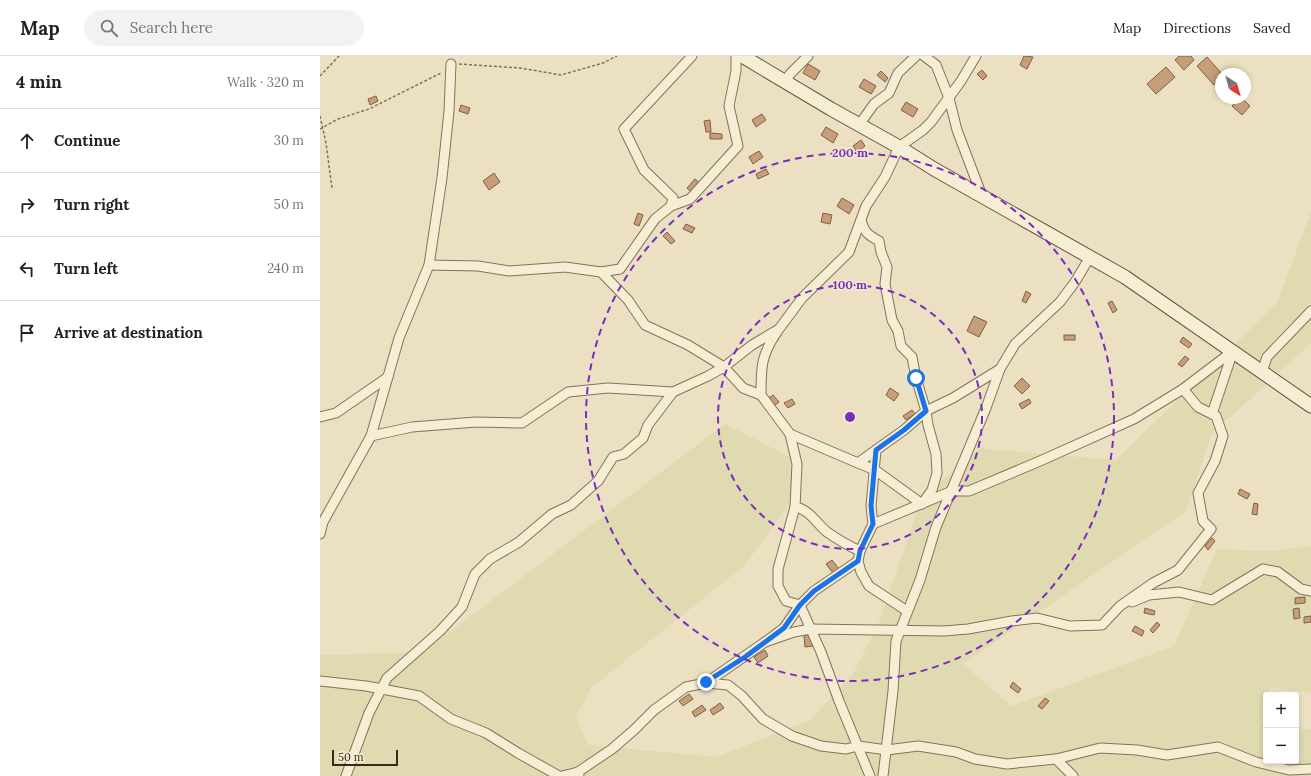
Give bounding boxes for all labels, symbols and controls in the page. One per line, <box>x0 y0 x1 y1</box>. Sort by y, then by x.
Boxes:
search box <box>84 10 364 46</box>
text: Map <box>20 16 60 40</box>
icon: search <box>98 17 120 39</box>
text: Search here <box>130 18 213 37</box>
text: Map <box>1113 19 1141 37</box>
text: Directions <box>1163 19 1231 37</box>
text: Saved <box>1253 19 1291 37</box>
north arrow <box>1215 68 1251 104</box>
text: 4 min <box>16 71 62 93</box>
text: Walk · 320 m <box>227 74 304 91</box>
icon: ahead <box>16 130 38 152</box>
text: Continue <box>54 131 120 150</box>
text: 30 m <box>274 132 304 149</box>
text: 200 m <box>832 145 868 160</box>
icon: right <box>16 194 38 216</box>
text: Turn right <box>54 195 130 214</box>
text: 50 m <box>274 196 304 213</box>
icon: left <box>16 258 38 280</box>
text: Turn left <box>54 259 118 278</box>
text: 240 m <box>267 260 304 277</box>
text: 100 m <box>833 277 867 292</box>
icon: arrive <box>16 322 38 344</box>
text: Arrive at destination <box>54 323 203 342</box>
route start <box>907 369 925 387</box>
centre of rings <box>843 410 857 424</box>
route end <box>697 673 715 691</box>
map controls <box>1263 692 1299 764</box>
button: + <box>1263 692 1299 728</box>
button: − <box>1263 728 1299 764</box>
scale bar <box>332 748 398 767</box>
text: 50 m <box>338 750 364 764</box>

